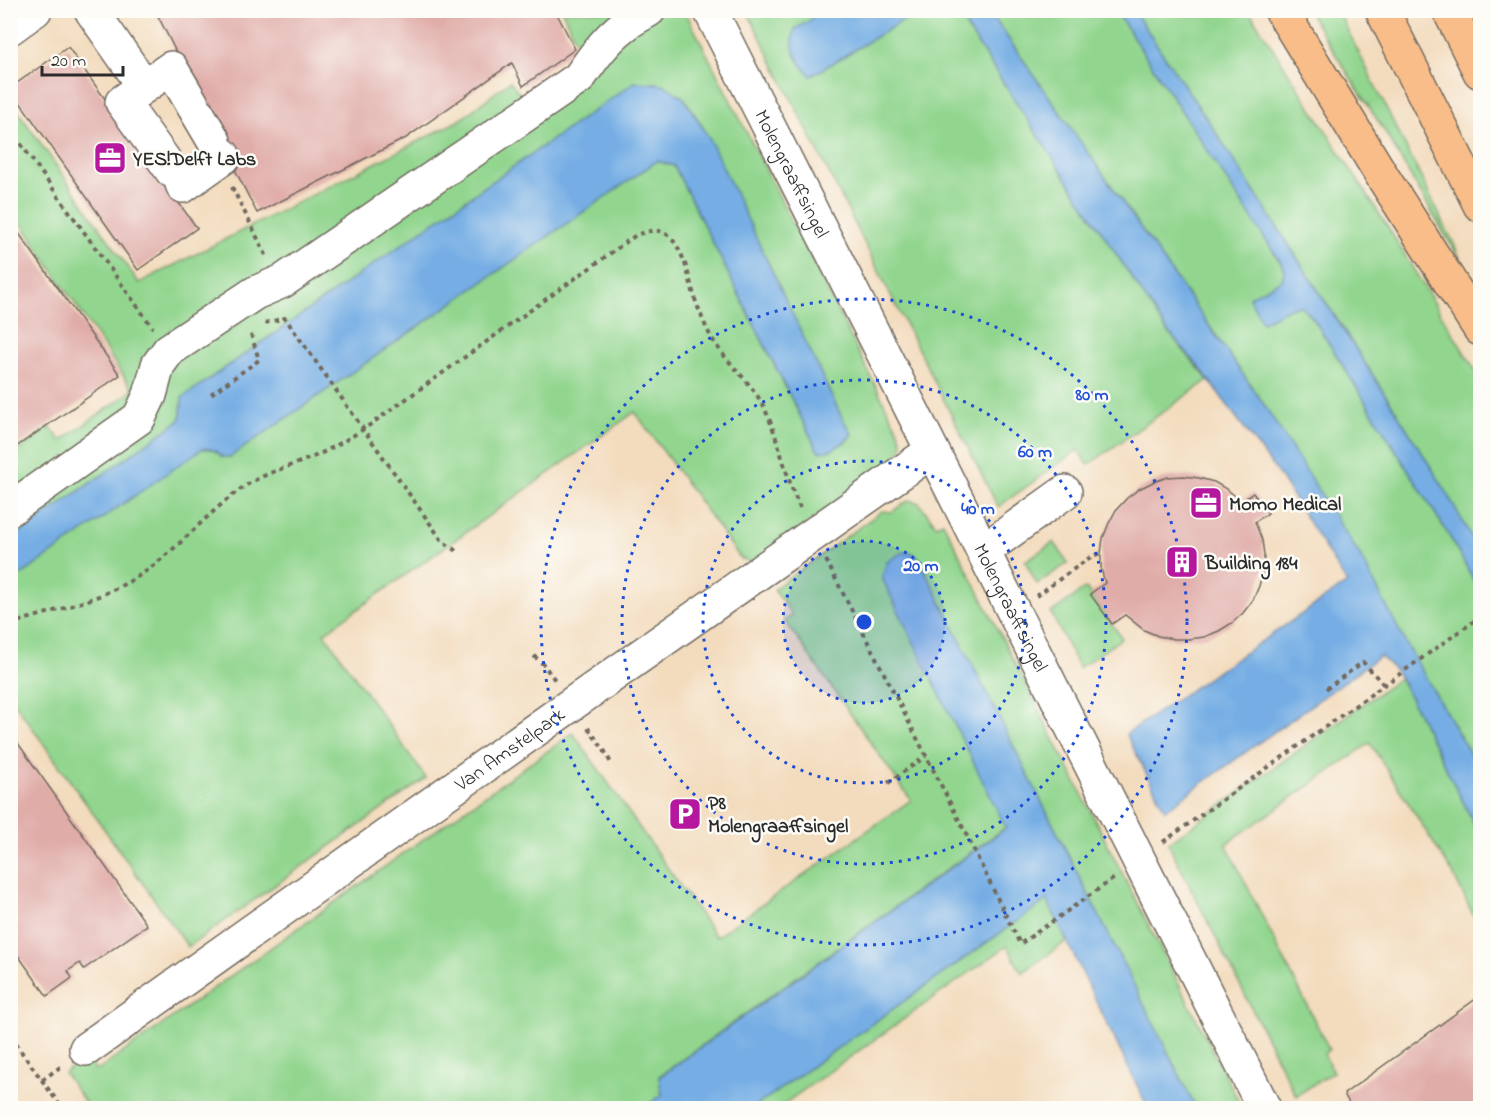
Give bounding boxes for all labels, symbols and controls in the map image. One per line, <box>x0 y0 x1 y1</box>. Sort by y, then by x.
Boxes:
scale bar <box>42 39 123 77</box>
text: 20 m <box>51 49 86 75</box>
street label: Molengraaffsingel <box>746 105 835 244</box>
office icon: YES!Delft Labs <box>92 140 128 176</box>
place label: YES!Delft Labs <box>132 146 256 175</box>
text: 80 m <box>1075 383 1109 409</box>
text: 60 m <box>1018 440 1052 466</box>
office icon: Momo Medical <box>1188 485 1224 521</box>
place label: Momo Medical <box>1229 491 1341 520</box>
text: 40 m <box>961 497 995 523</box>
street label: Molengraaffsingel <box>965 539 1054 678</box>
building icon: Building 184 <box>1164 544 1200 580</box>
place label: Building 184 <box>1204 550 1298 580</box>
text: 20 m <box>902 554 939 580</box>
centre of rings <box>854 612 874 632</box>
street label: Van Amstelpark <box>449 701 572 800</box>
place label: P8 Molengraaffsingel <box>708 790 848 843</box>
parking icon: P8 Molengraaffsingel <box>667 796 703 832</box>

